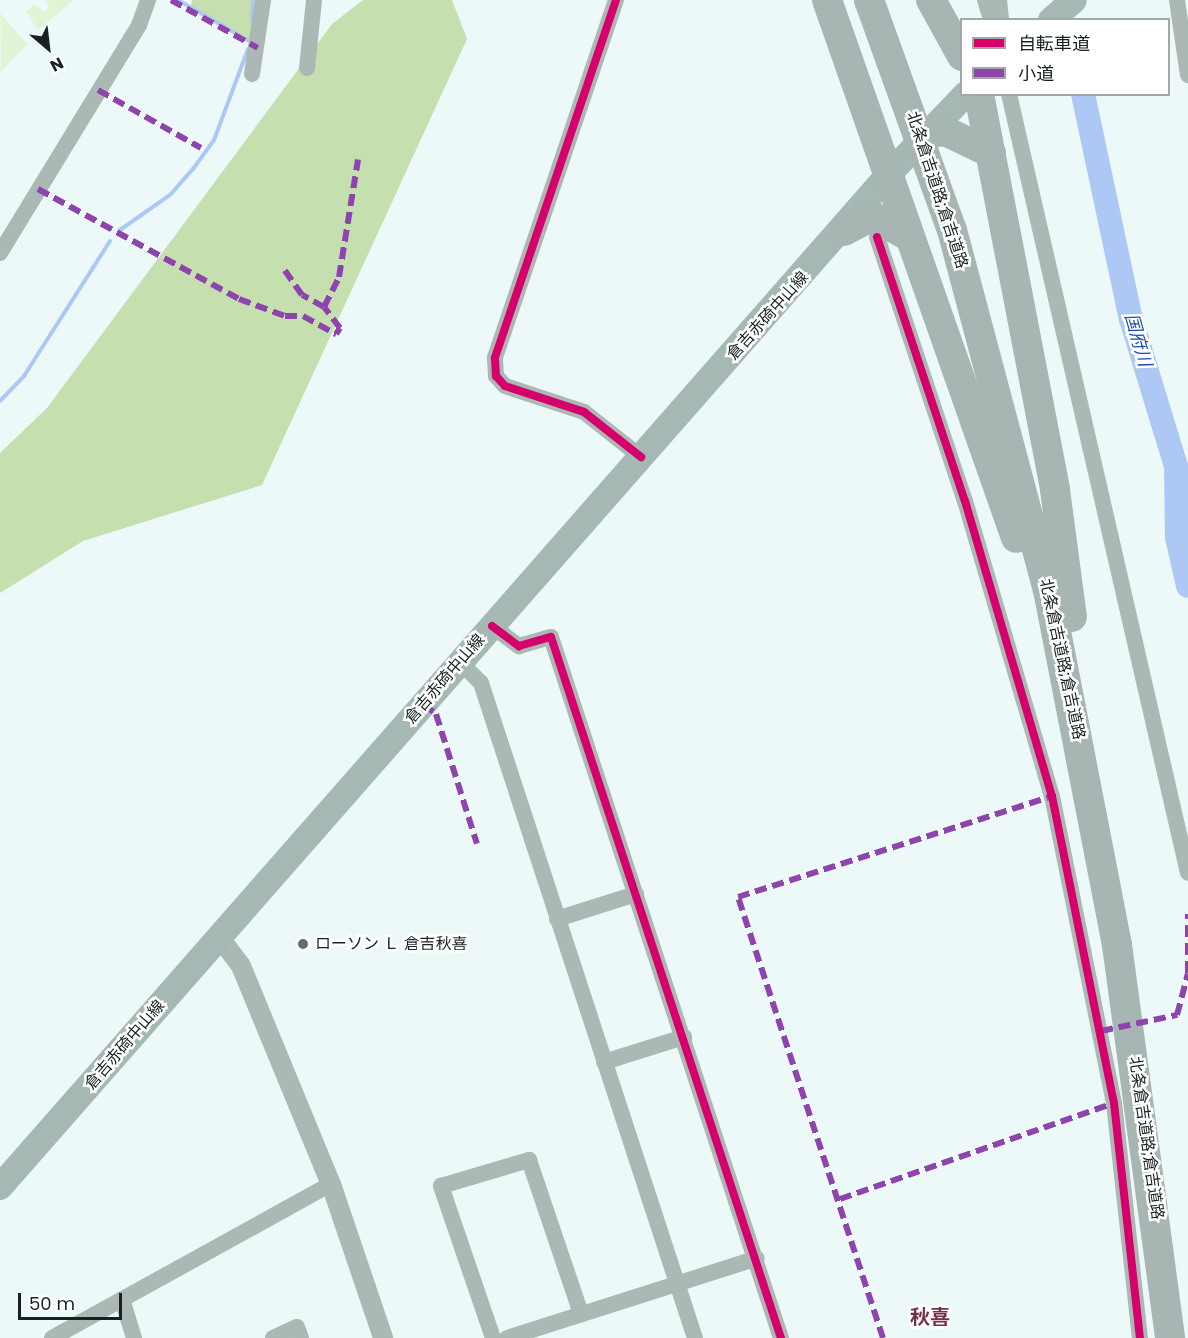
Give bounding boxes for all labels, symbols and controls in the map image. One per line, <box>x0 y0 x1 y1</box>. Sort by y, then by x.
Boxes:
north arrow <box>18 18 78 78</box>
legend <box>960 18 1170 96</box>
text: 自転車道 <box>1018 31 1090 56</box>
text: N <box>46 51 67 77</box>
text: 小道 <box>1018 61 1054 86</box>
street label: 北条倉吉道路;倉吉道路 <box>902 109 972 271</box>
street label: 倉吉赤碕中山線 <box>723 268 813 364</box>
water label: 国府川 <box>1120 311 1156 369</box>
street label: 北条倉吉道路;倉吉道路 <box>1036 577 1088 741</box>
street label: 倉吉赤碕中山線 <box>401 630 489 728</box>
place label: ローソン Ｌ 倉吉秋喜 <box>315 934 468 954</box>
marker: ローソン Ｌ 倉吉秋喜 <box>296 937 310 951</box>
street label: 倉吉赤碕中山線 <box>81 996 169 1094</box>
street label: 北条倉吉道路;倉吉道路 <box>1125 1055 1167 1221</box>
scale bar <box>21 1281 124 1319</box>
text: 50 m <box>29 1291 75 1316</box>
district label: 秋喜 <box>910 1305 950 1329</box>

